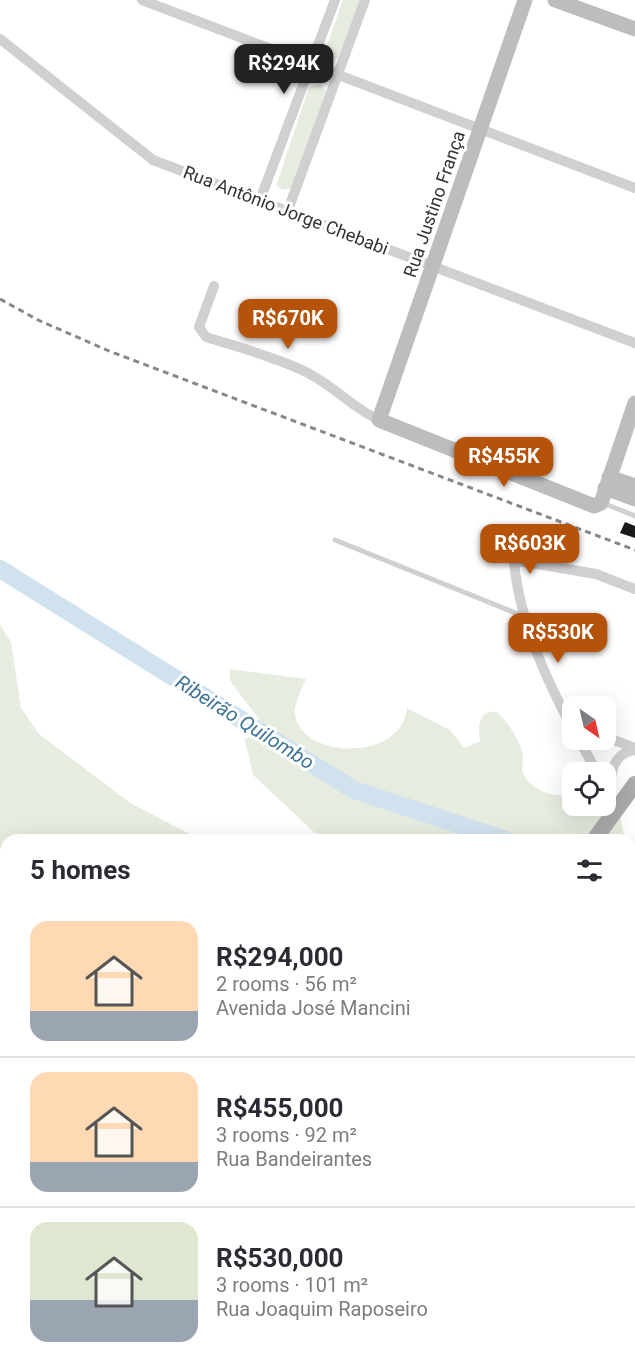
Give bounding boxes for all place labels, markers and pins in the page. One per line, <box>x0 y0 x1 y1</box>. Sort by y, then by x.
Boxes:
pin: R$294K <box>235 44 333 95</box>
pin: R$670K <box>239 299 337 350</box>
pin: R$455K <box>455 437 553 488</box>
pin: R$603K <box>481 524 579 575</box>
pin: R$530K <box>509 613 607 664</box>

